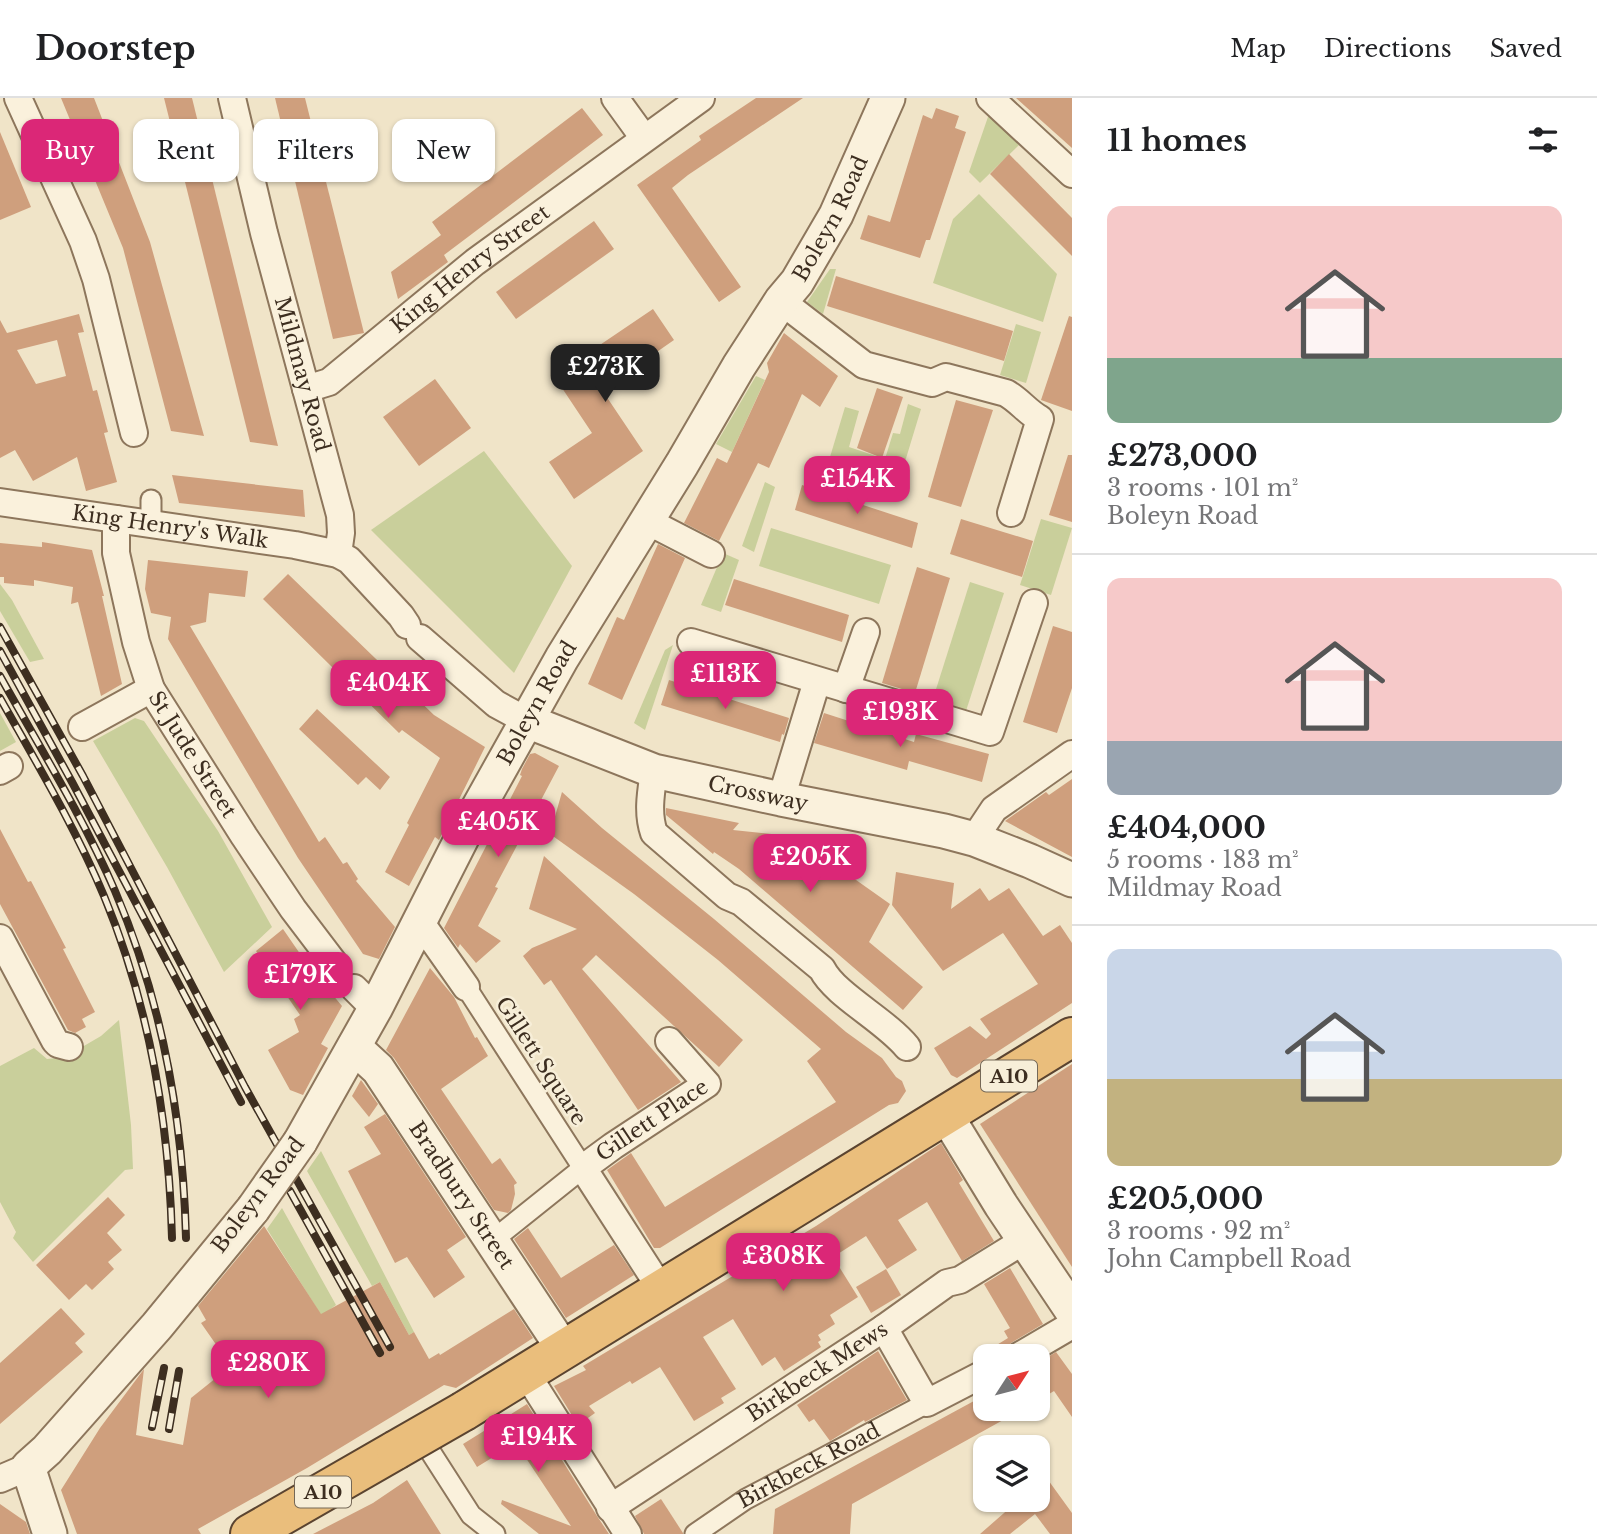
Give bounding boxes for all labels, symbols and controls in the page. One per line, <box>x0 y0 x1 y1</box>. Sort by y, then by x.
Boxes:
text: Doorstep <box>35 28 196 69</box>
text: Map <box>1230 34 1286 63</box>
text: Directions <box>1324 34 1452 63</box>
text: Saved <box>1490 34 1562 63</box>
chip: Buy <box>21 119 119 182</box>
chip: Rent <box>133 119 239 182</box>
chip: Filters <box>253 119 378 182</box>
chip: New <box>392 119 495 182</box>
icon: filters <box>1524 121 1562 159</box>
text: 11 homes <box>1107 122 1247 159</box>
street label: Boleyn Road <box>787 152 874 286</box>
street label: King Henry Street <box>386 199 555 339</box>
icon: home <box>1272 251 1398 377</box>
street label: Mildmay Road <box>269 294 335 455</box>
pin: £273K <box>556 344 654 404</box>
text: £273K <box>567 353 643 381</box>
text: £273,000 <box>1107 437 1258 474</box>
pin: £154K <box>808 456 906 516</box>
text: £154K <box>820 465 894 493</box>
text: 3 rooms · 101 m² <box>1107 474 1298 502</box>
street label: King Henry's Walk <box>70 500 270 554</box>
text: Boleyn Road <box>1107 502 1258 530</box>
icon: home <box>1272 623 1398 749</box>
street label: Boleyn Road <box>492 636 582 770</box>
pin: £113K <box>676 652 774 711</box>
pin: £404K <box>339 660 437 720</box>
text: £113K <box>690 660 760 688</box>
text: £404K <box>346 669 430 697</box>
street label: St Jude Street <box>143 686 242 823</box>
pin: £193K <box>851 690 949 749</box>
text: £193K <box>862 698 938 726</box>
street label: Crossway <box>706 770 811 817</box>
pin: £405K <box>449 800 547 859</box>
text: £405K <box>457 808 539 836</box>
text: £404,000 <box>1107 809 1266 846</box>
pin: £205K <box>761 834 859 894</box>
text: £205K <box>769 843 851 871</box>
text: 5 rooms · 183 m² <box>1107 846 1299 874</box>
text: Mildmay Road <box>1107 874 1282 902</box>
pin: £179K <box>251 953 349 1012</box>
text: £179K <box>264 961 336 989</box>
street label: Gillett Square <box>490 992 592 1130</box>
icon: home <box>1272 994 1398 1120</box>
road number: A10 <box>981 1060 1037 1092</box>
street label: Gillett Place <box>591 1074 713 1167</box>
street label: Bradbury Street <box>403 1116 520 1274</box>
street label: Boleyn Road <box>206 1132 310 1258</box>
text: £205,000 <box>1107 1180 1263 1217</box>
text: 3 rooms · 92 m² <box>1107 1217 1290 1245</box>
pin: £308K <box>734 1234 832 1293</box>
text: £308K <box>742 1242 824 1270</box>
text: John Campbell Road <box>1107 1245 1351 1273</box>
street label: Birkbeck Mews <box>742 1316 893 1428</box>
pin: £280K <box>219 1340 317 1400</box>
north arrow <box>973 1344 1050 1421</box>
map controls <box>973 1344 1050 1512</box>
text: £280K <box>227 1349 309 1377</box>
pin: £194K <box>489 1414 587 1474</box>
street label: Birkbeck Road <box>733 1417 885 1514</box>
text: £194K <box>500 1423 576 1451</box>
button: layers <box>973 1435 1050 1512</box>
road number: A10 <box>295 1476 351 1508</box>

